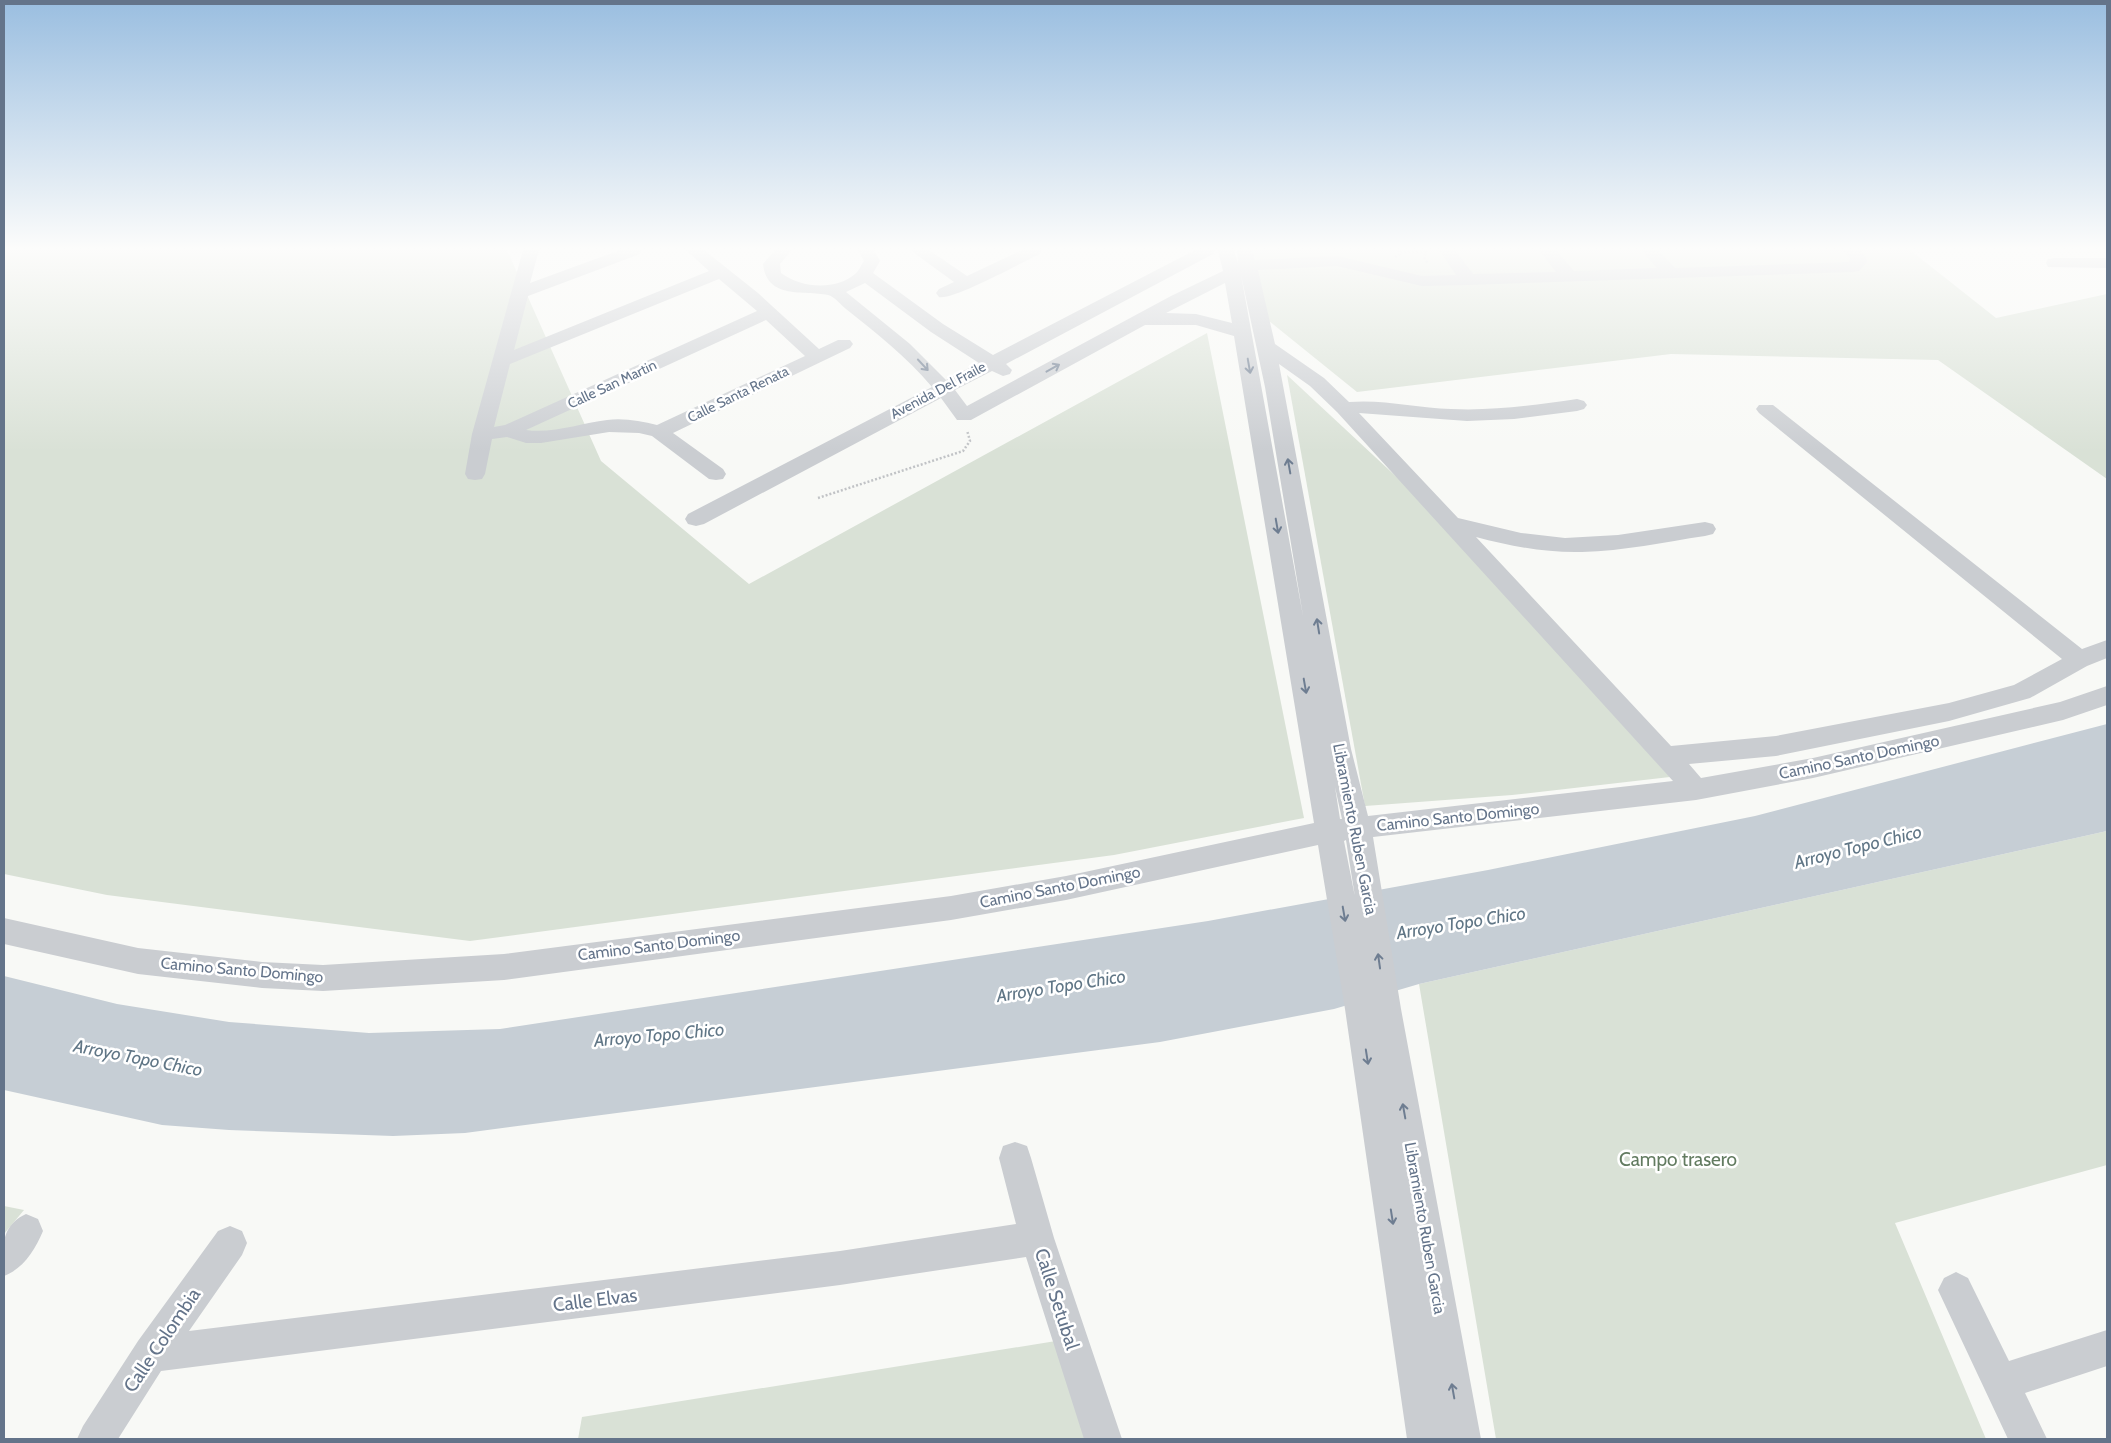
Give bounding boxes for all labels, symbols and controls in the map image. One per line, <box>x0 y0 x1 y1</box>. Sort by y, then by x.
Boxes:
street label: Calle San Martin <box>565 355 659 412</box>
street label: Avenida Del Fraile <box>887 357 989 423</box>
one-way arrow <box>1244 358 1254 374</box>
one-way arrow <box>917 359 929 371</box>
street label: Calle Santa Renata <box>684 362 792 426</box>
one-way arrow <box>1045 363 1060 373</box>
one-way arrow <box>1284 458 1294 474</box>
one-way arrow <box>1273 518 1283 534</box>
one-way arrow <box>1312 618 1322 634</box>
one-way arrow <box>1300 678 1310 694</box>
street label: Camino Santo Domingo <box>1777 731 1941 783</box>
street label: Libramiento Ruben Garcia <box>1329 742 1381 917</box>
street label: Camino Santo Domingo <box>1376 799 1540 835</box>
water label: Arroyo Topo Chico <box>1791 821 1924 874</box>
street label: Camino Santo Domingo <box>978 862 1142 912</box>
water label: Arroyo Topo Chico <box>1394 902 1527 944</box>
one-way arrow <box>1339 906 1349 922</box>
street label: Camino Santo Domingo <box>577 926 741 964</box>
street label: Camino Santo Domingo <box>160 953 324 987</box>
one-way arrow <box>1373 953 1383 969</box>
water label: Arroyo Topo Chico <box>994 965 1127 1007</box>
water label: Arroyo Topo Chico <box>592 1018 725 1052</box>
water label: Arroyo Topo Chico <box>71 1035 204 1081</box>
one-way arrow <box>1363 1048 1373 1064</box>
one-way arrow <box>1398 1103 1408 1119</box>
street label: Libramiento Ruben Garcia <box>1401 1141 1450 1316</box>
park label: Campo trasero <box>1619 1148 1737 1171</box>
one-way arrow <box>1387 1209 1397 1225</box>
street label: Calle Setubal <box>1030 1245 1084 1353</box>
street label: Calle Colombia <box>119 1283 205 1397</box>
street label: Calle Elvas <box>552 1283 639 1317</box>
one-way arrow <box>1448 1384 1458 1400</box>

